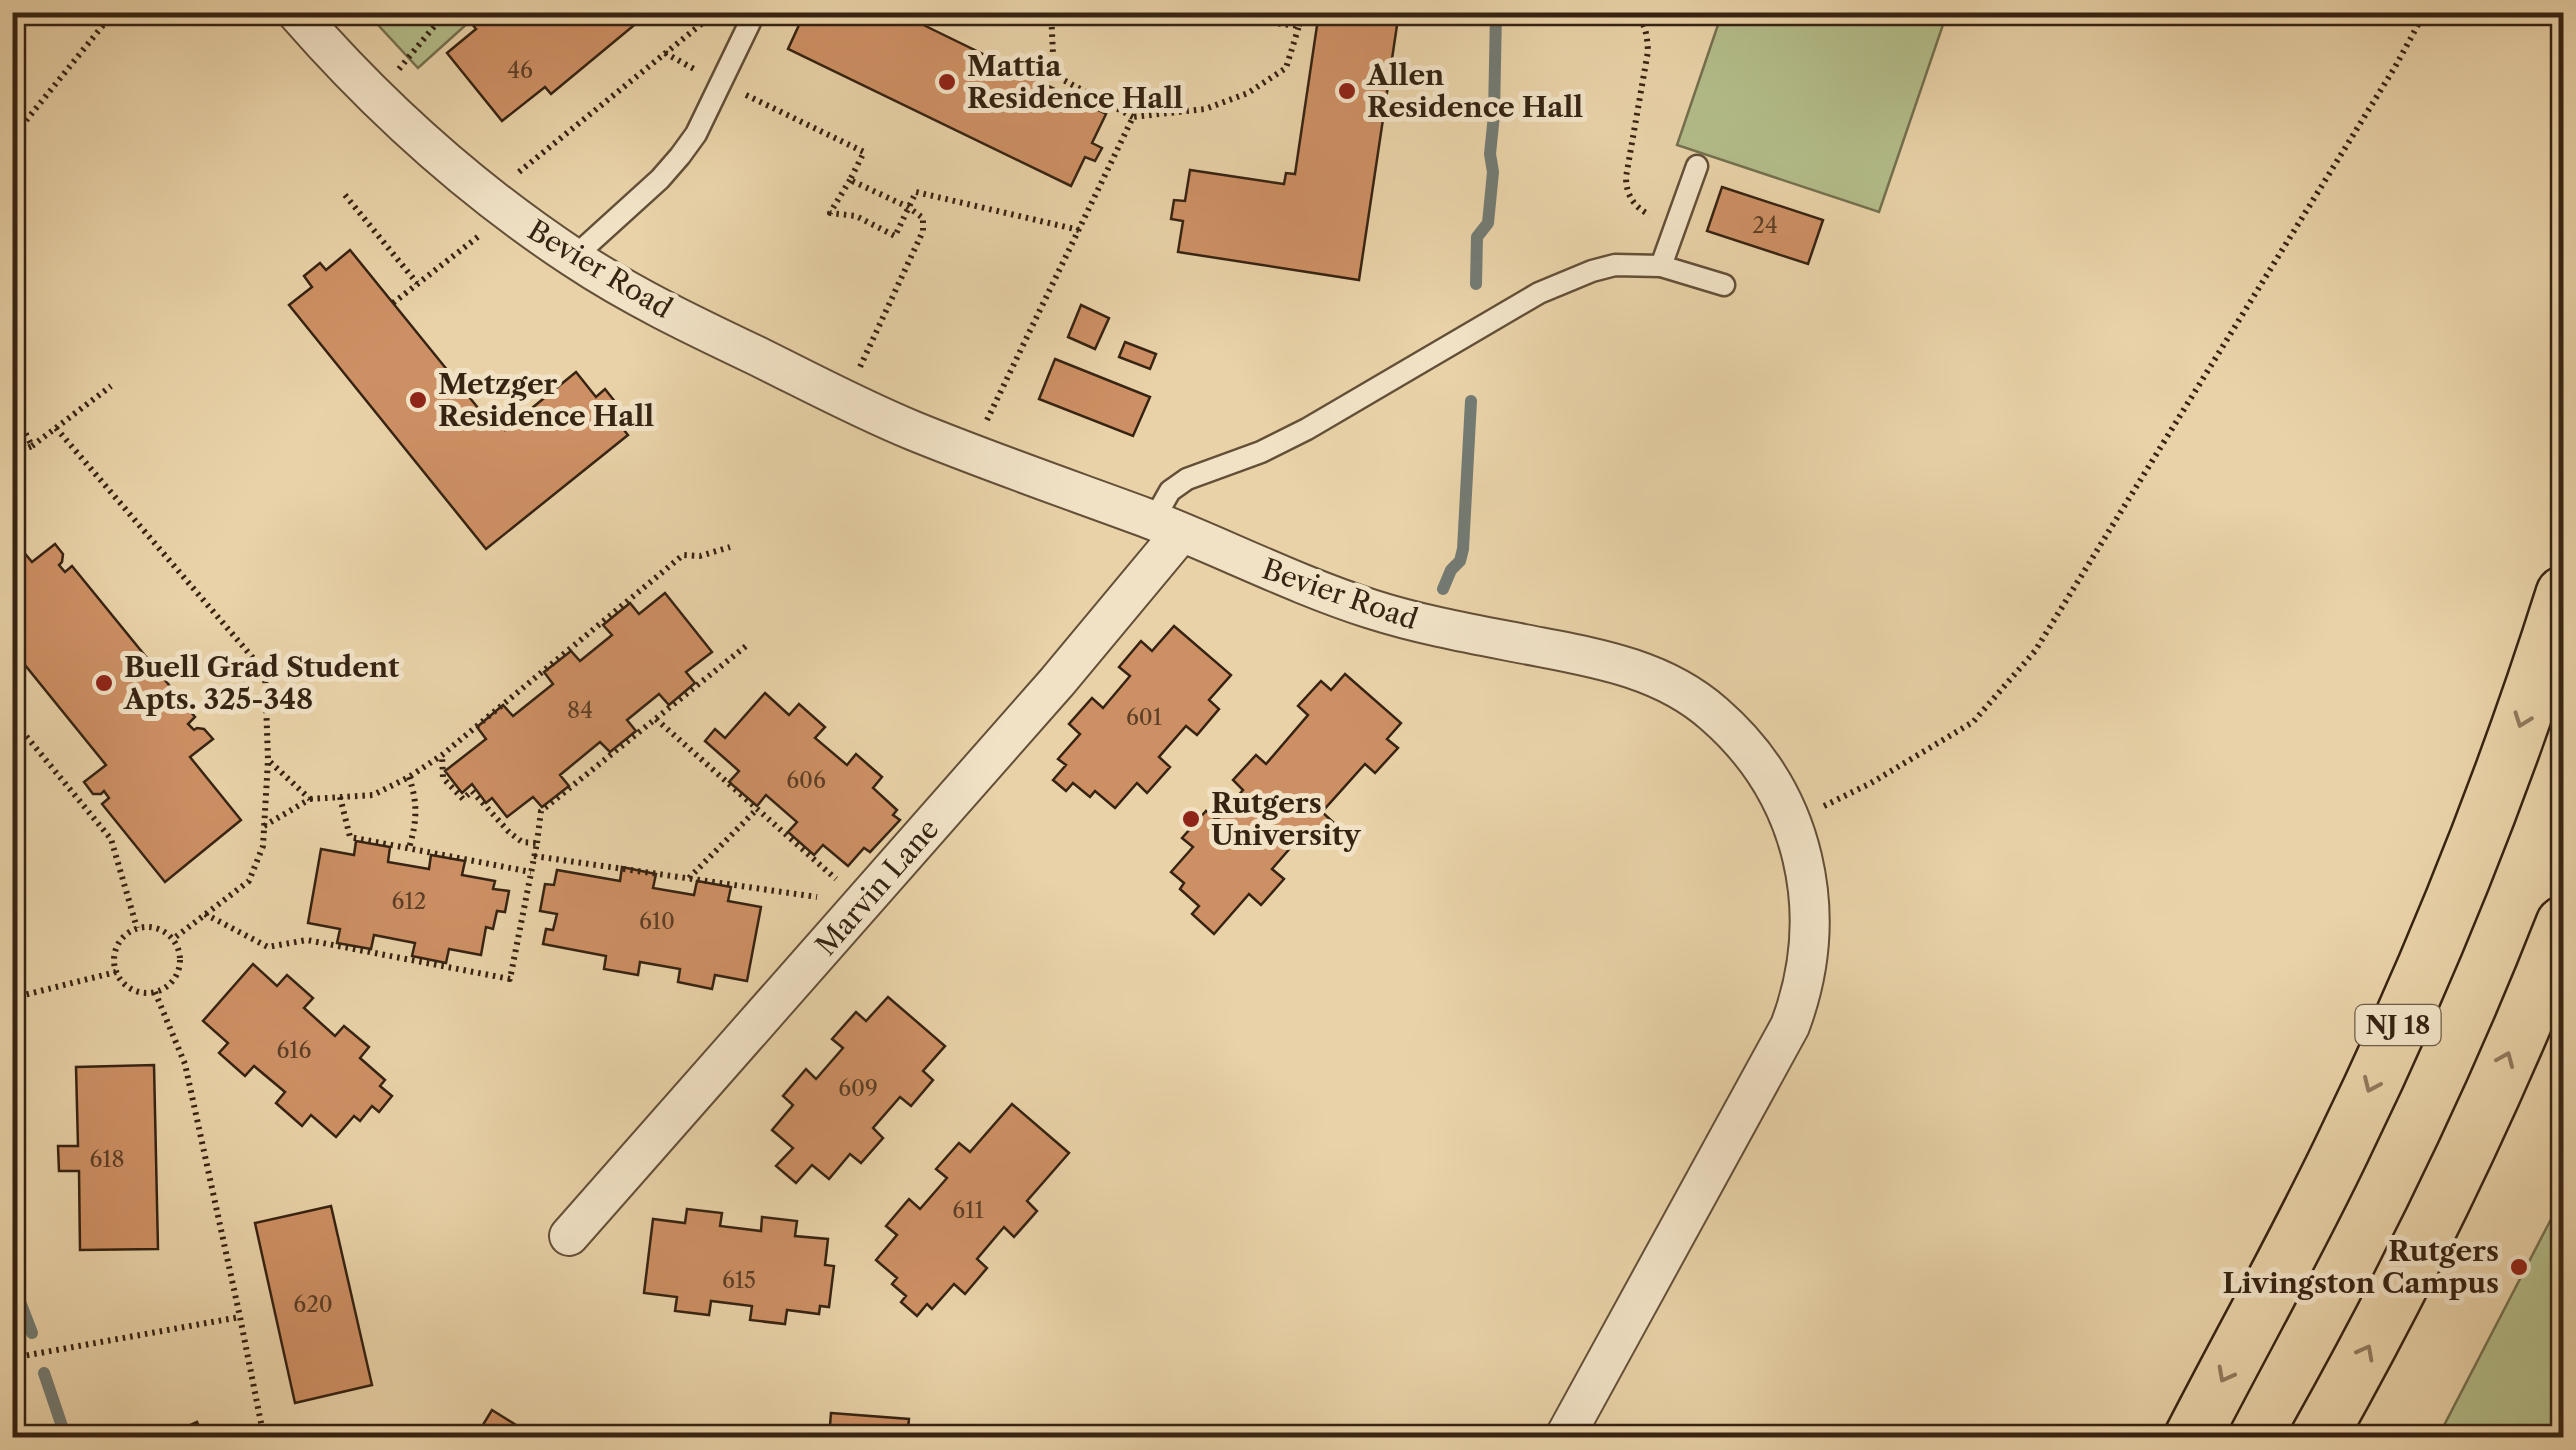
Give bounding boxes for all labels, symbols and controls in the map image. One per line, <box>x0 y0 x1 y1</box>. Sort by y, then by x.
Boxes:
place label: Mattia Residence Hall <box>967 49 1183 115</box>
house number: 46 <box>507 57 533 84</box>
place label: Allen Residence Hall <box>1366 58 1583 124</box>
marker: Mattia Residence Hall <box>936 71 958 93</box>
marker: Allen Residence Hall <box>1336 80 1358 102</box>
house number: 24 <box>1752 212 1778 239</box>
street label: Bevier Road <box>522 213 678 325</box>
place label: Metzger Residence Hall <box>438 367 654 433</box>
marker: Metzger Residence Hall <box>407 389 429 411</box>
street label: Bevier Road <box>1258 552 1422 636</box>
place label: Buell Grad Student Apts. 325-348 <box>123 650 400 716</box>
marker: Buell Grad Student Apts. 325-348 <box>93 672 115 694</box>
house number: 84 <box>567 697 593 724</box>
house number: 601 <box>1126 704 1162 731</box>
one-way arrow <box>2513 711 2534 728</box>
house number: 606 <box>786 767 826 794</box>
place label: Rutgers University <box>1211 786 1361 852</box>
marker: Rutgers University <box>1180 808 1202 830</box>
street label: Marvin Lane <box>809 812 945 962</box>
house number: 612 <box>392 888 426 915</box>
house number: 610 <box>639 908 675 935</box>
road number: NJ 18 <box>2356 1005 2440 1045</box>
house number: 616 <box>276 1037 312 1064</box>
one-way arrow <box>2494 1051 2514 1069</box>
house number: 609 <box>838 1075 878 1102</box>
one-way arrow <box>2363 1075 2383 1093</box>
house number: 618 <box>89 1146 125 1173</box>
house number: 611 <box>952 1197 984 1224</box>
place label: Rutgers Livingston Campus <box>2222 1234 2499 1300</box>
marker: Rutgers Livingston Campus <box>2508 1256 2530 1278</box>
house number: 615 <box>722 1267 756 1294</box>
house number: 620 <box>293 1291 333 1318</box>
one-way arrow <box>2353 1345 2373 1363</box>
one-way arrow <box>2217 1364 2237 1382</box>

